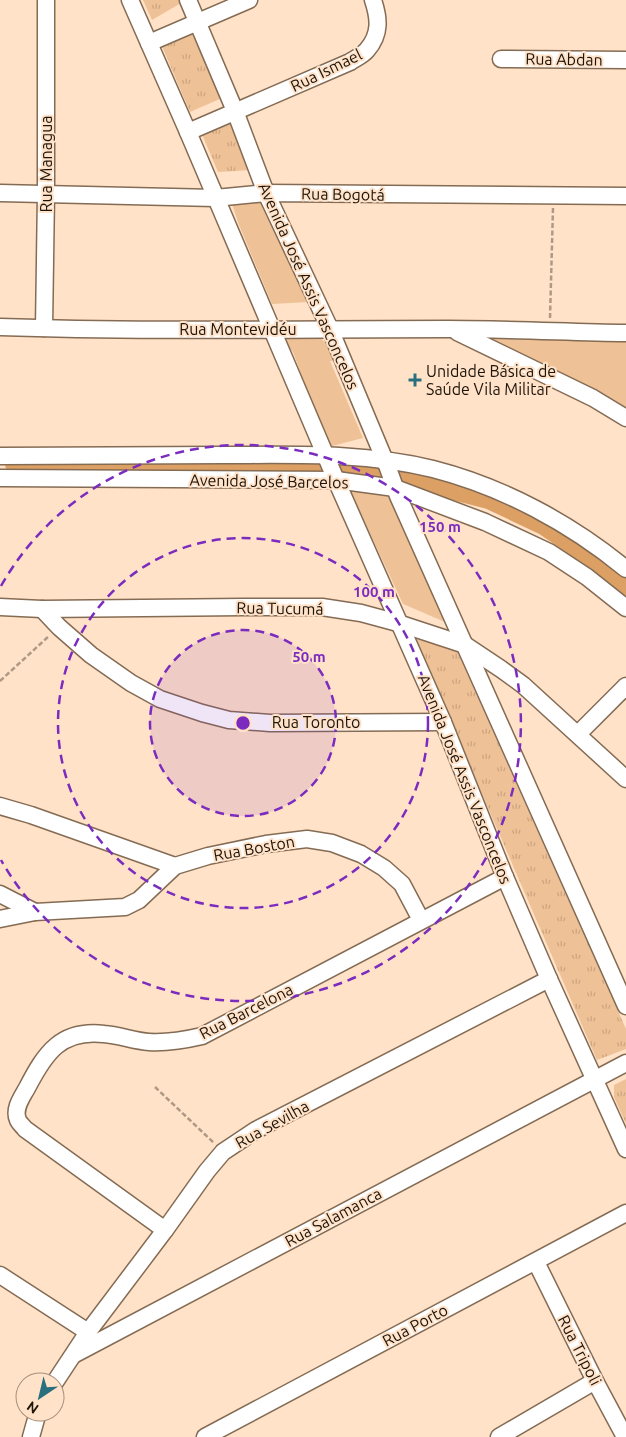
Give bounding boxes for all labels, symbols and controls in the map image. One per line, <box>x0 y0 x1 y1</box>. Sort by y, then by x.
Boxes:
street label: Rua Ismael <box>287 45 365 95</box>
street label: Rua Abdan <box>525 49 603 69</box>
street label: Rua Managua <box>37 115 55 213</box>
street label: Avenida José Assis Vasconcelos <box>255 180 363 392</box>
street label: Rua Bogotá <box>301 184 385 204</box>
street label: Rua Montevidéu <box>179 320 297 338</box>
place label: Unidade Básica de Saúde Vila Militar <box>426 362 556 398</box>
marker: Unidade Básica de Saúde Vila Militar <box>408 373 422 387</box>
street label: Avenida José Barcelos <box>189 471 349 491</box>
text: 150 m <box>419 518 461 535</box>
text: 100 m <box>353 583 395 600</box>
street label: Rua Tucumá <box>236 598 324 618</box>
text: 50 m <box>292 648 326 665</box>
street label: Avenida José Assis Vasconcelos <box>415 672 515 886</box>
street label: Rua Toronto <box>272 713 360 731</box>
centre of rings <box>234 714 252 732</box>
street label: Rua Boston <box>212 832 296 864</box>
street label: Rua Barcelona <box>196 980 296 1042</box>
street label: Rua Sevilha <box>232 1096 312 1152</box>
street label: Rua Salamanca <box>282 1184 384 1250</box>
street label: Rua Porto <box>379 1300 451 1350</box>
street label: Rua Tripoli <box>555 1312 605 1388</box>
north arrow <box>15 1372 65 1422</box>
text: N <box>24 1398 41 1417</box>

